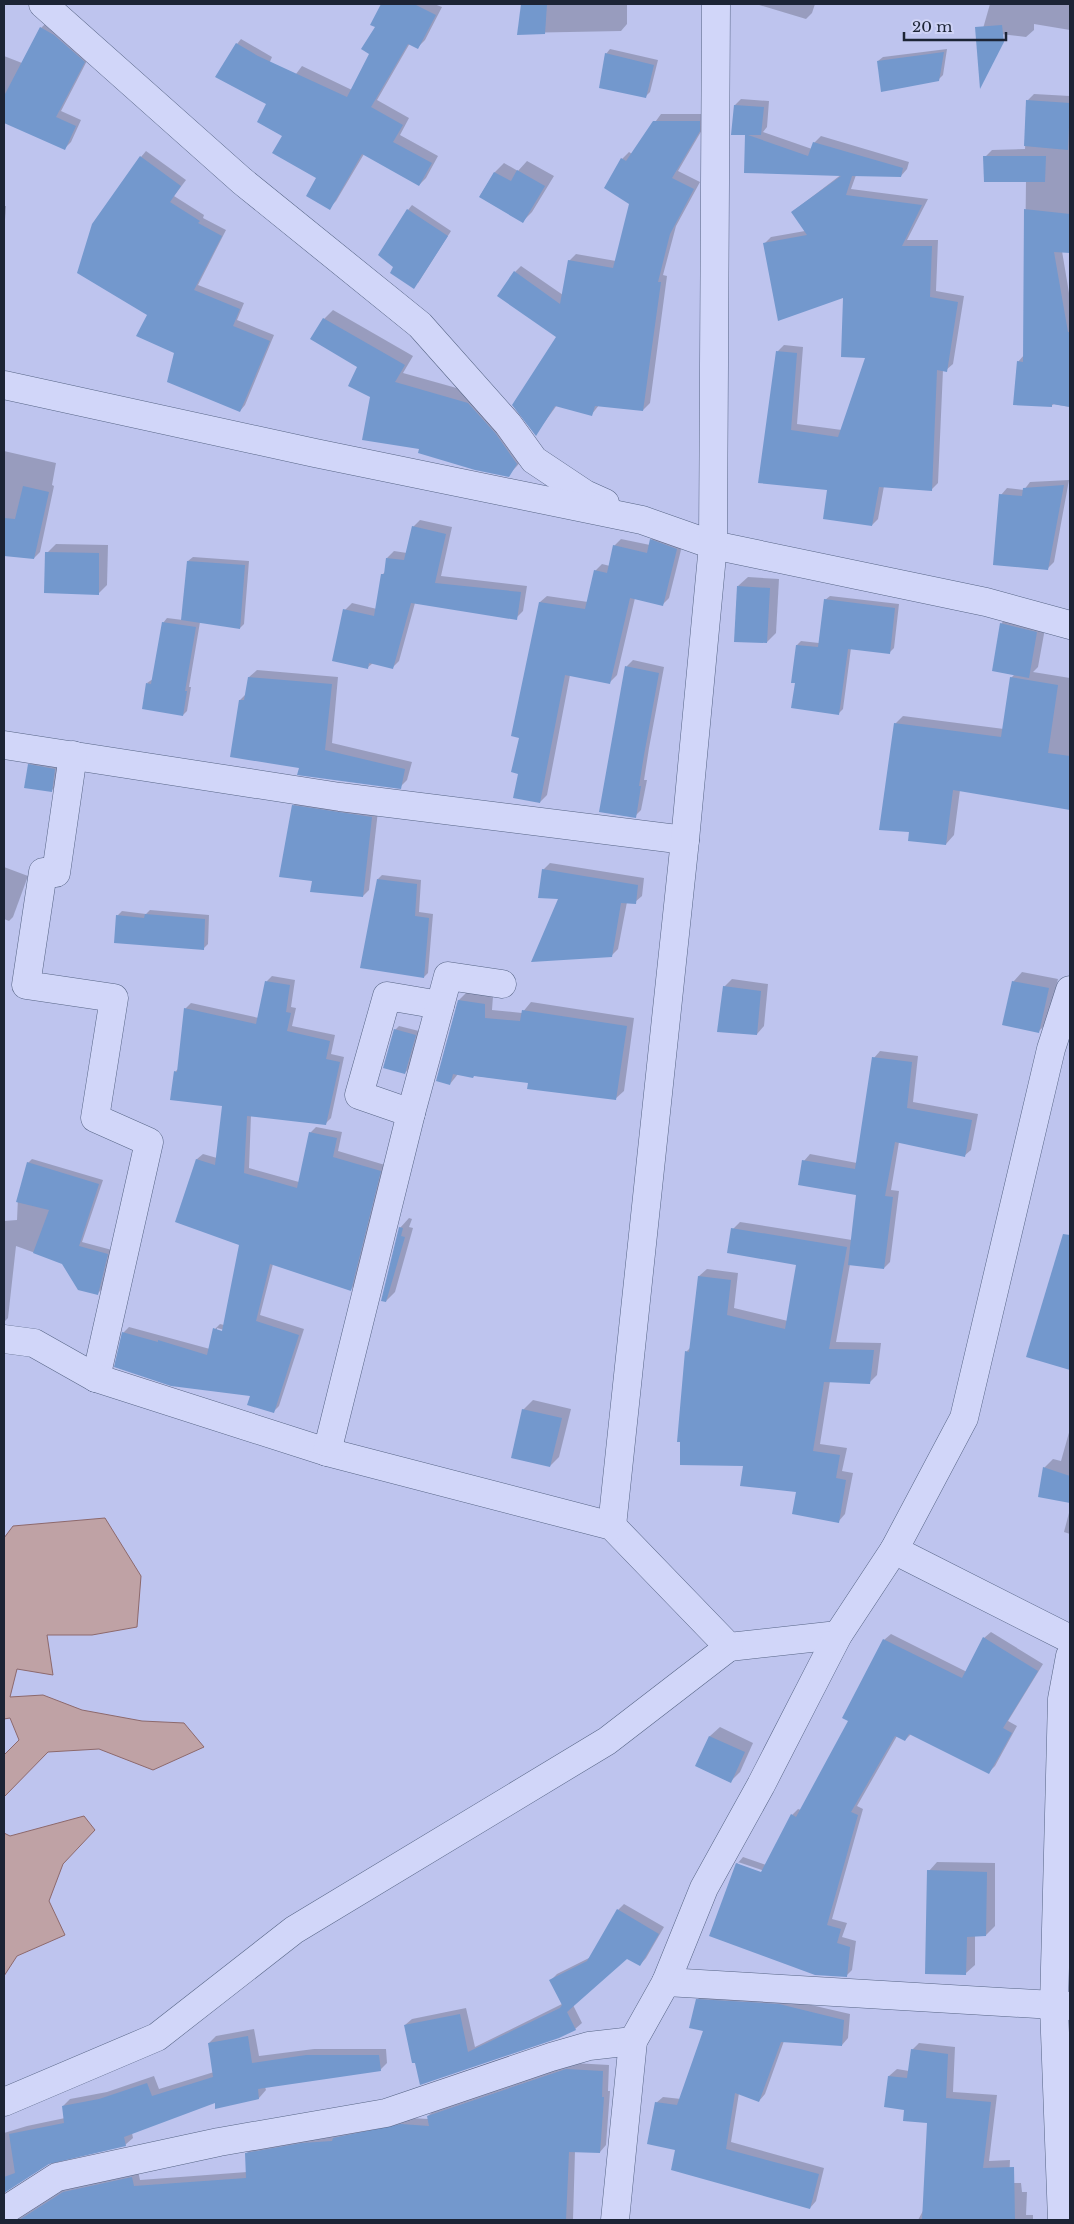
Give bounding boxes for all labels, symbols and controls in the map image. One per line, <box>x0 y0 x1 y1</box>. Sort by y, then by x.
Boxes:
scale bar <box>904 10 1006 42</box>
text: 20 m <box>912 17 952 36</box>

